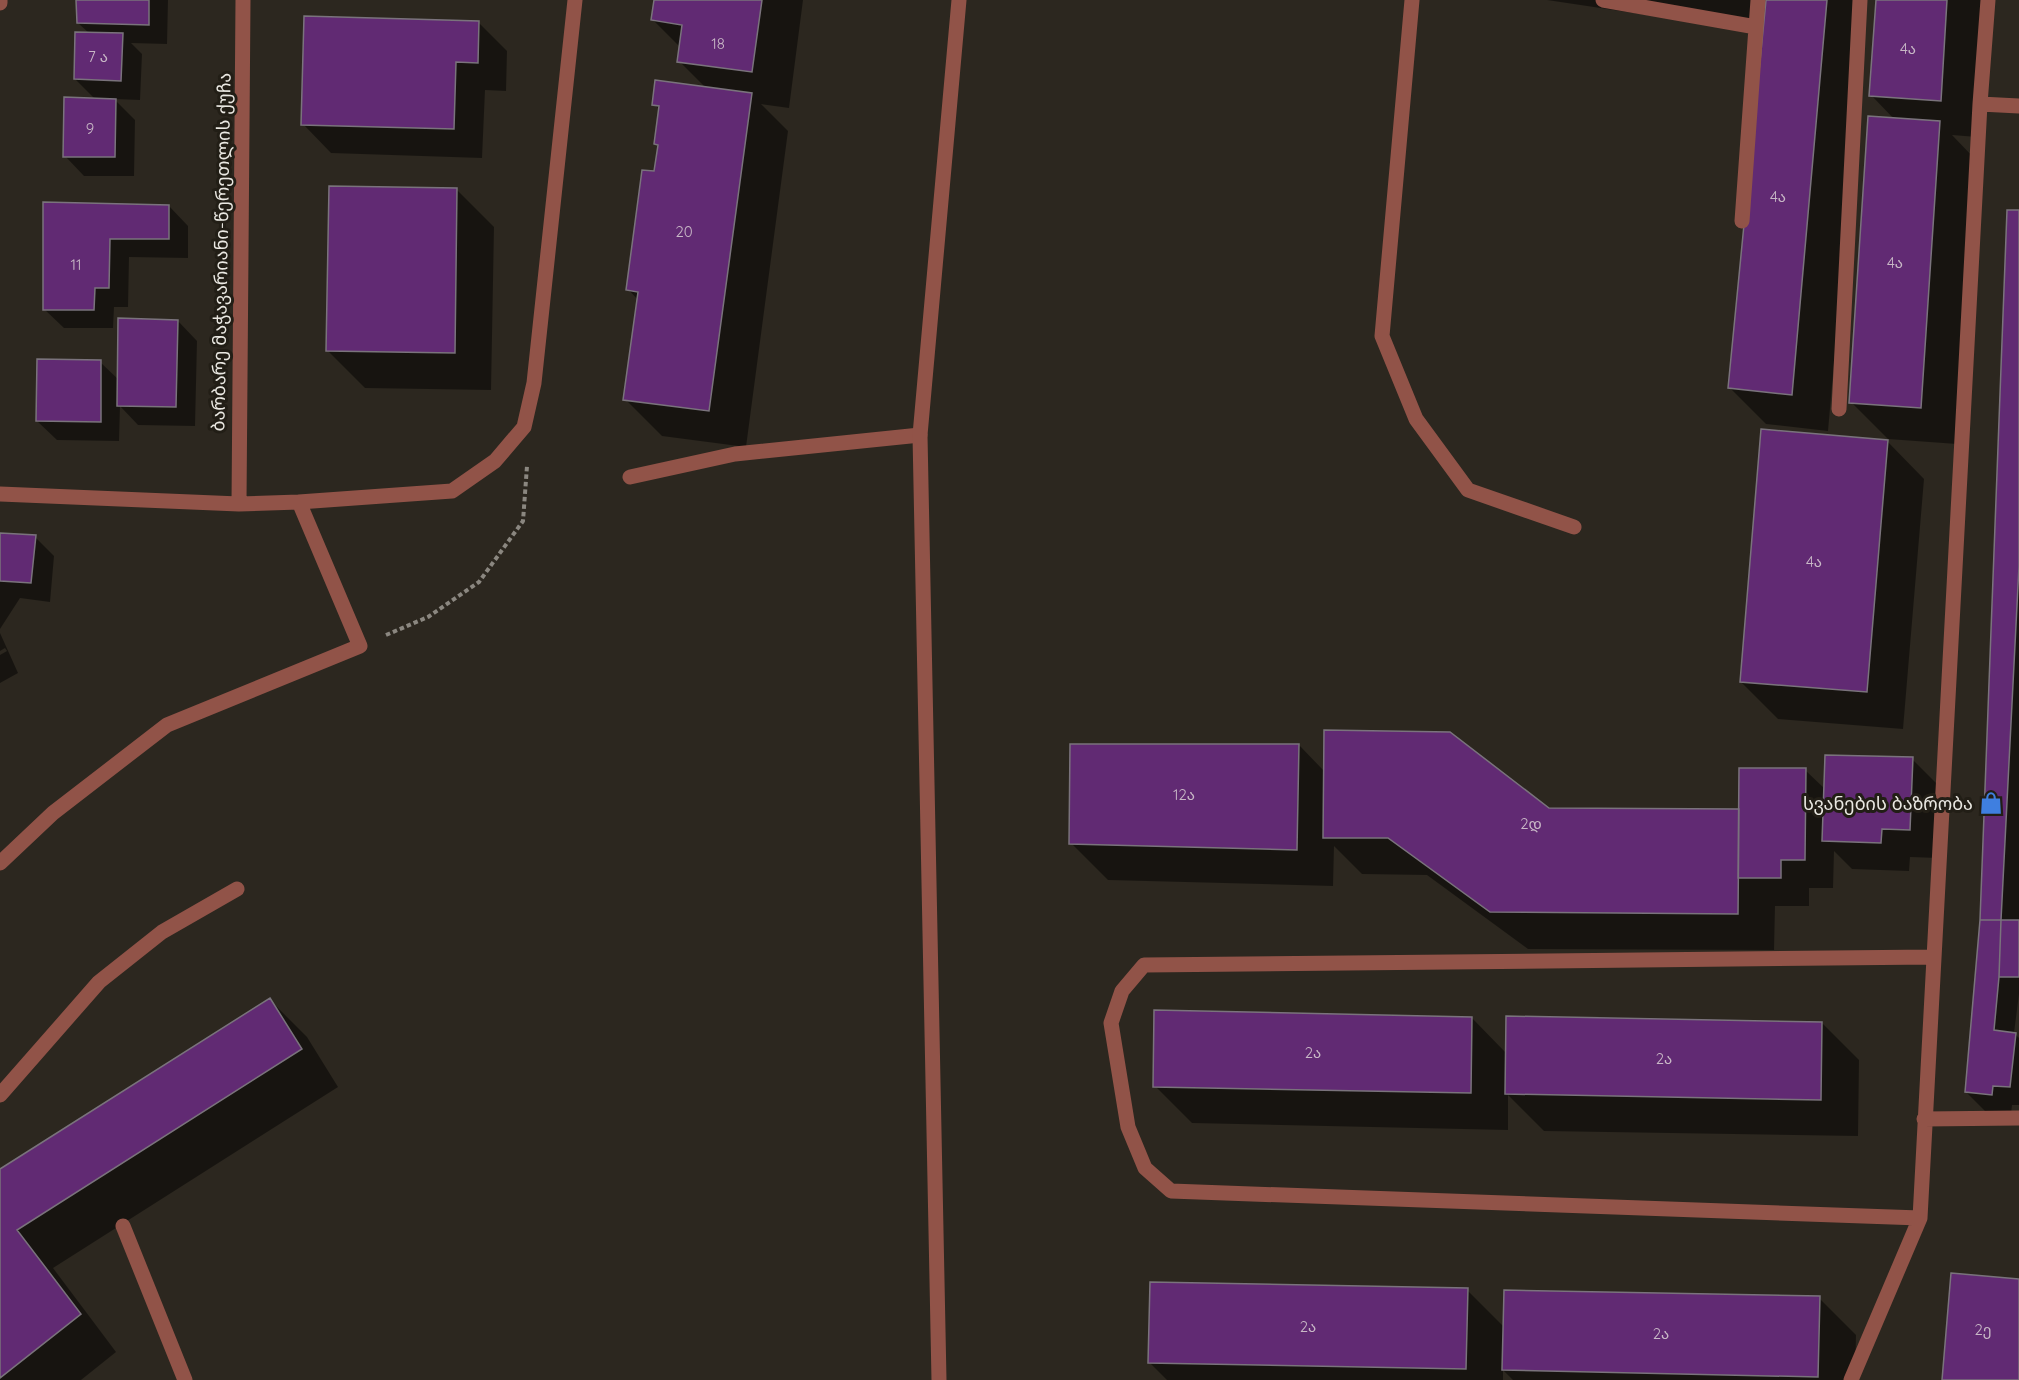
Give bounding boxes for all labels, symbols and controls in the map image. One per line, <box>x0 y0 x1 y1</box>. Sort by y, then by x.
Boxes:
house number: 18 <box>711 34 725 53</box>
house number: 4ა <box>1900 39 1916 58</box>
house number: 7 ა <box>88 47 108 66</box>
street label: ბარბარე მაჭავარიანი-წერეთლის ქუჩა <box>206 72 236 432</box>
house number: 9 <box>86 119 94 138</box>
house number: 4ა <box>1770 187 1786 206</box>
house number: 20 <box>675 222 693 241</box>
house number: 4ა <box>1887 253 1903 272</box>
house number: 11 <box>70 255 82 274</box>
house number: 4ა <box>1806 552 1822 571</box>
house number: 12ა <box>1173 785 1195 804</box>
shop icon: სვანების ბაზრობა <box>1978 790 2004 816</box>
place label: სვანების ბაზრობა <box>1803 792 1973 815</box>
house number: 2დ <box>1520 814 1542 833</box>
house number: 2ა <box>1305 1043 1321 1062</box>
house number: 2ა <box>1656 1049 1672 1068</box>
house number: 2ა <box>1300 1317 1316 1336</box>
house number: 2ე <box>1974 1320 1992 1339</box>
house number: 2ა <box>1653 1324 1669 1343</box>

